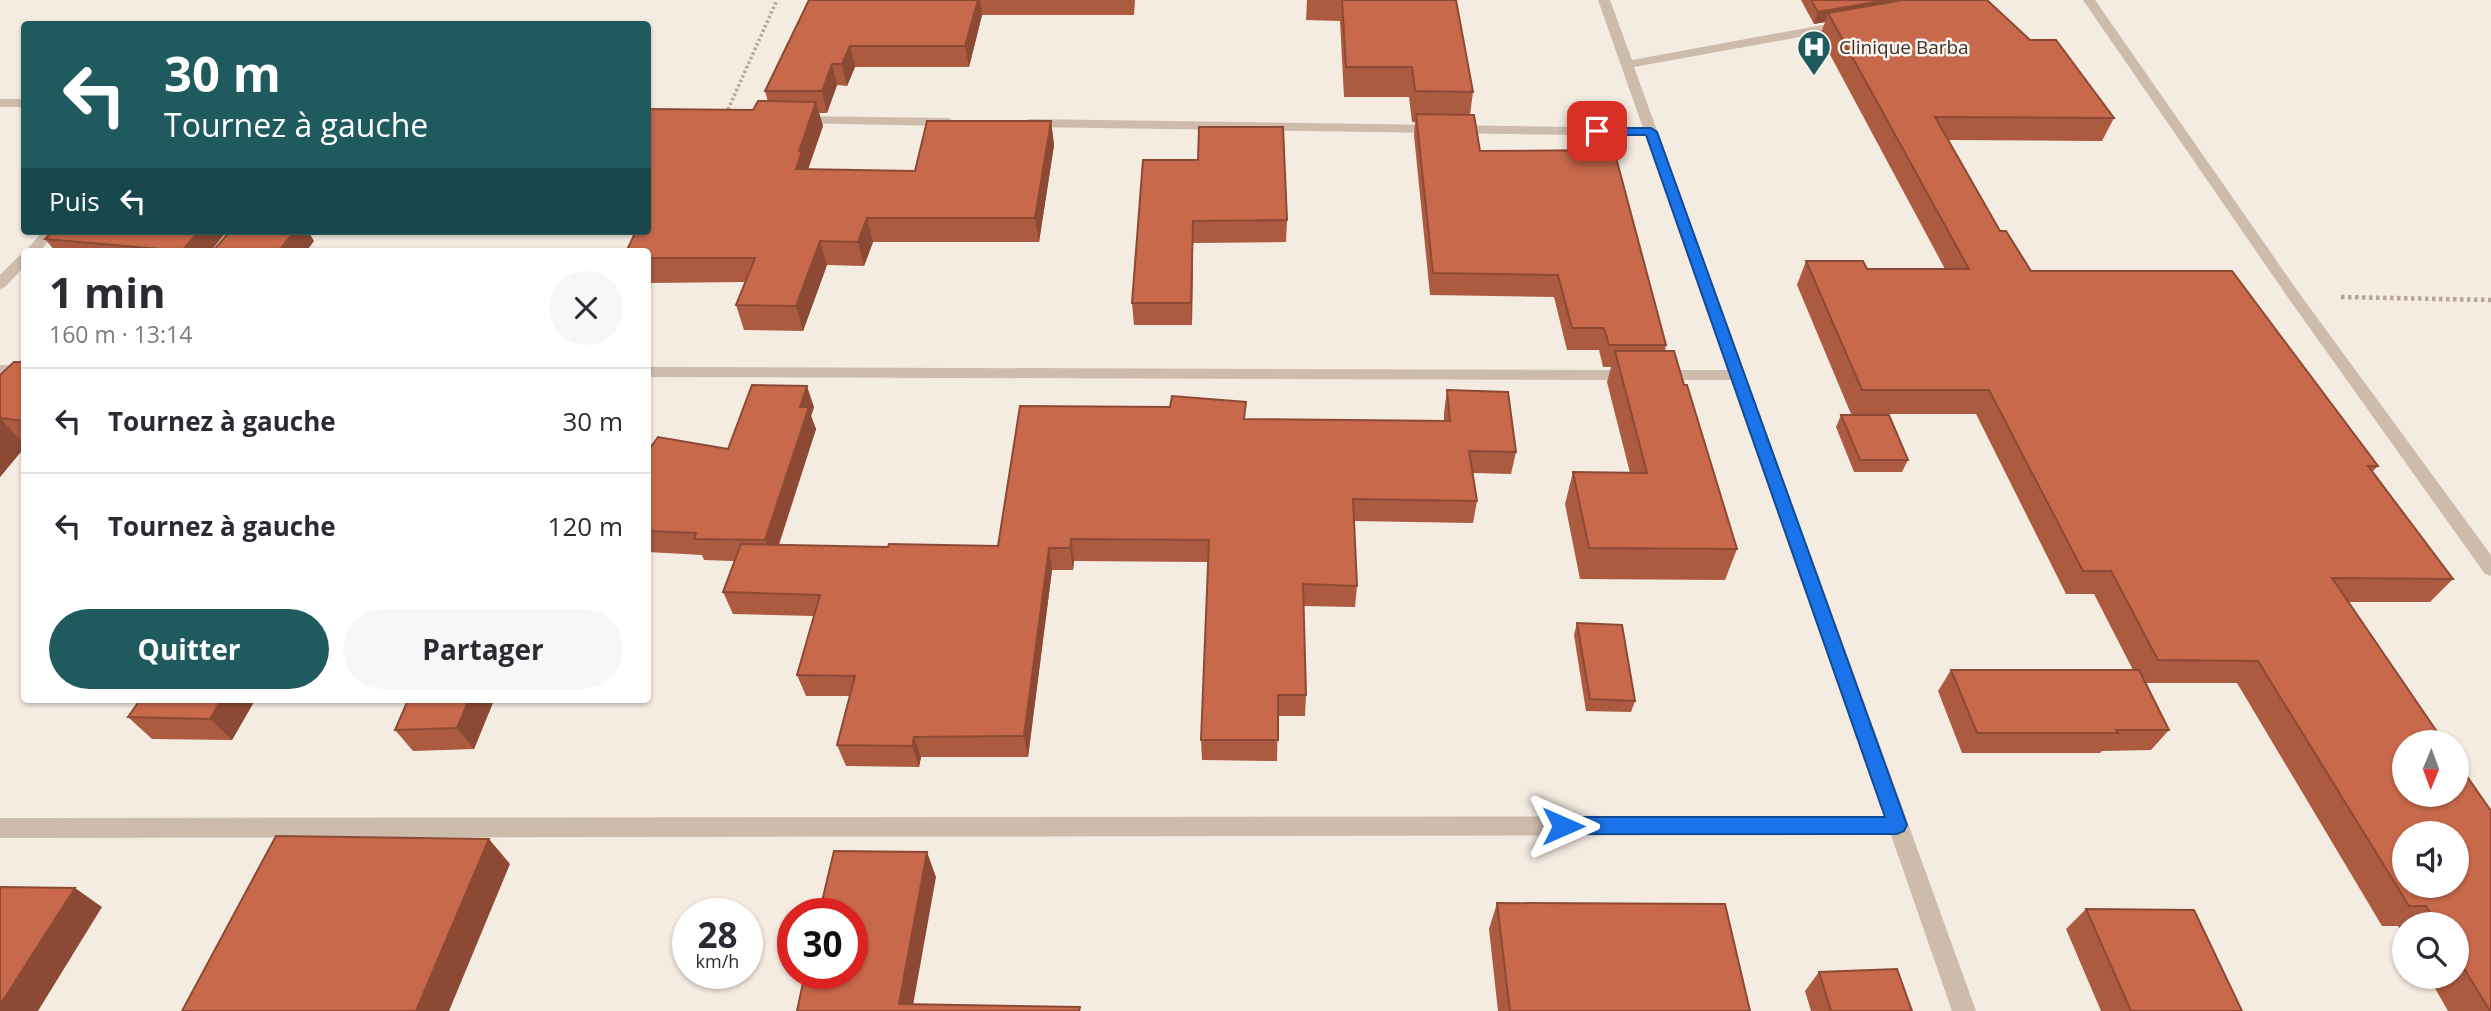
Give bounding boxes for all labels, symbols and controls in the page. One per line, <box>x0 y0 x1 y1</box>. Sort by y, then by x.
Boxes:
hospital icon: Clinique Barba <box>1795 28 1833 77</box>
place label: Clinique Barba <box>1839 34 1969 60</box>
text: 30 m <box>164 40 281 106</box>
icon: left <box>49 49 140 140</box>
pin <box>1567 101 1627 161</box>
text: Tournez à gauche <box>164 103 428 146</box>
icon: arrive <box>1578 112 1616 150</box>
icon: left <box>114 182 152 220</box>
text: Puis <box>49 183 100 219</box>
text: 1 min <box>49 263 166 320</box>
button: close <box>549 271 623 345</box>
text: 160 m · 13:14 <box>49 318 192 350</box>
icon: left <box>49 402 87 440</box>
text: Tournez à gauche <box>108 403 336 439</box>
text: 30 m <box>562 403 623 439</box>
icon: left <box>49 507 87 545</box>
text: Tournez à gauche <box>108 508 336 544</box>
text: 120 m <box>548 508 623 544</box>
button: Quitter <box>49 609 329 689</box>
button: Partager <box>343 609 623 689</box>
north arrow <box>2392 730 2469 807</box>
map controls <box>2392 730 2469 989</box>
position arrow <box>1526 789 1600 863</box>
button: sound <box>2392 821 2469 898</box>
speed limit sign: 30 <box>777 898 868 989</box>
text: 28 <box>697 911 738 958</box>
button: search <box>2392 912 2469 989</box>
text: km/h <box>696 949 739 973</box>

